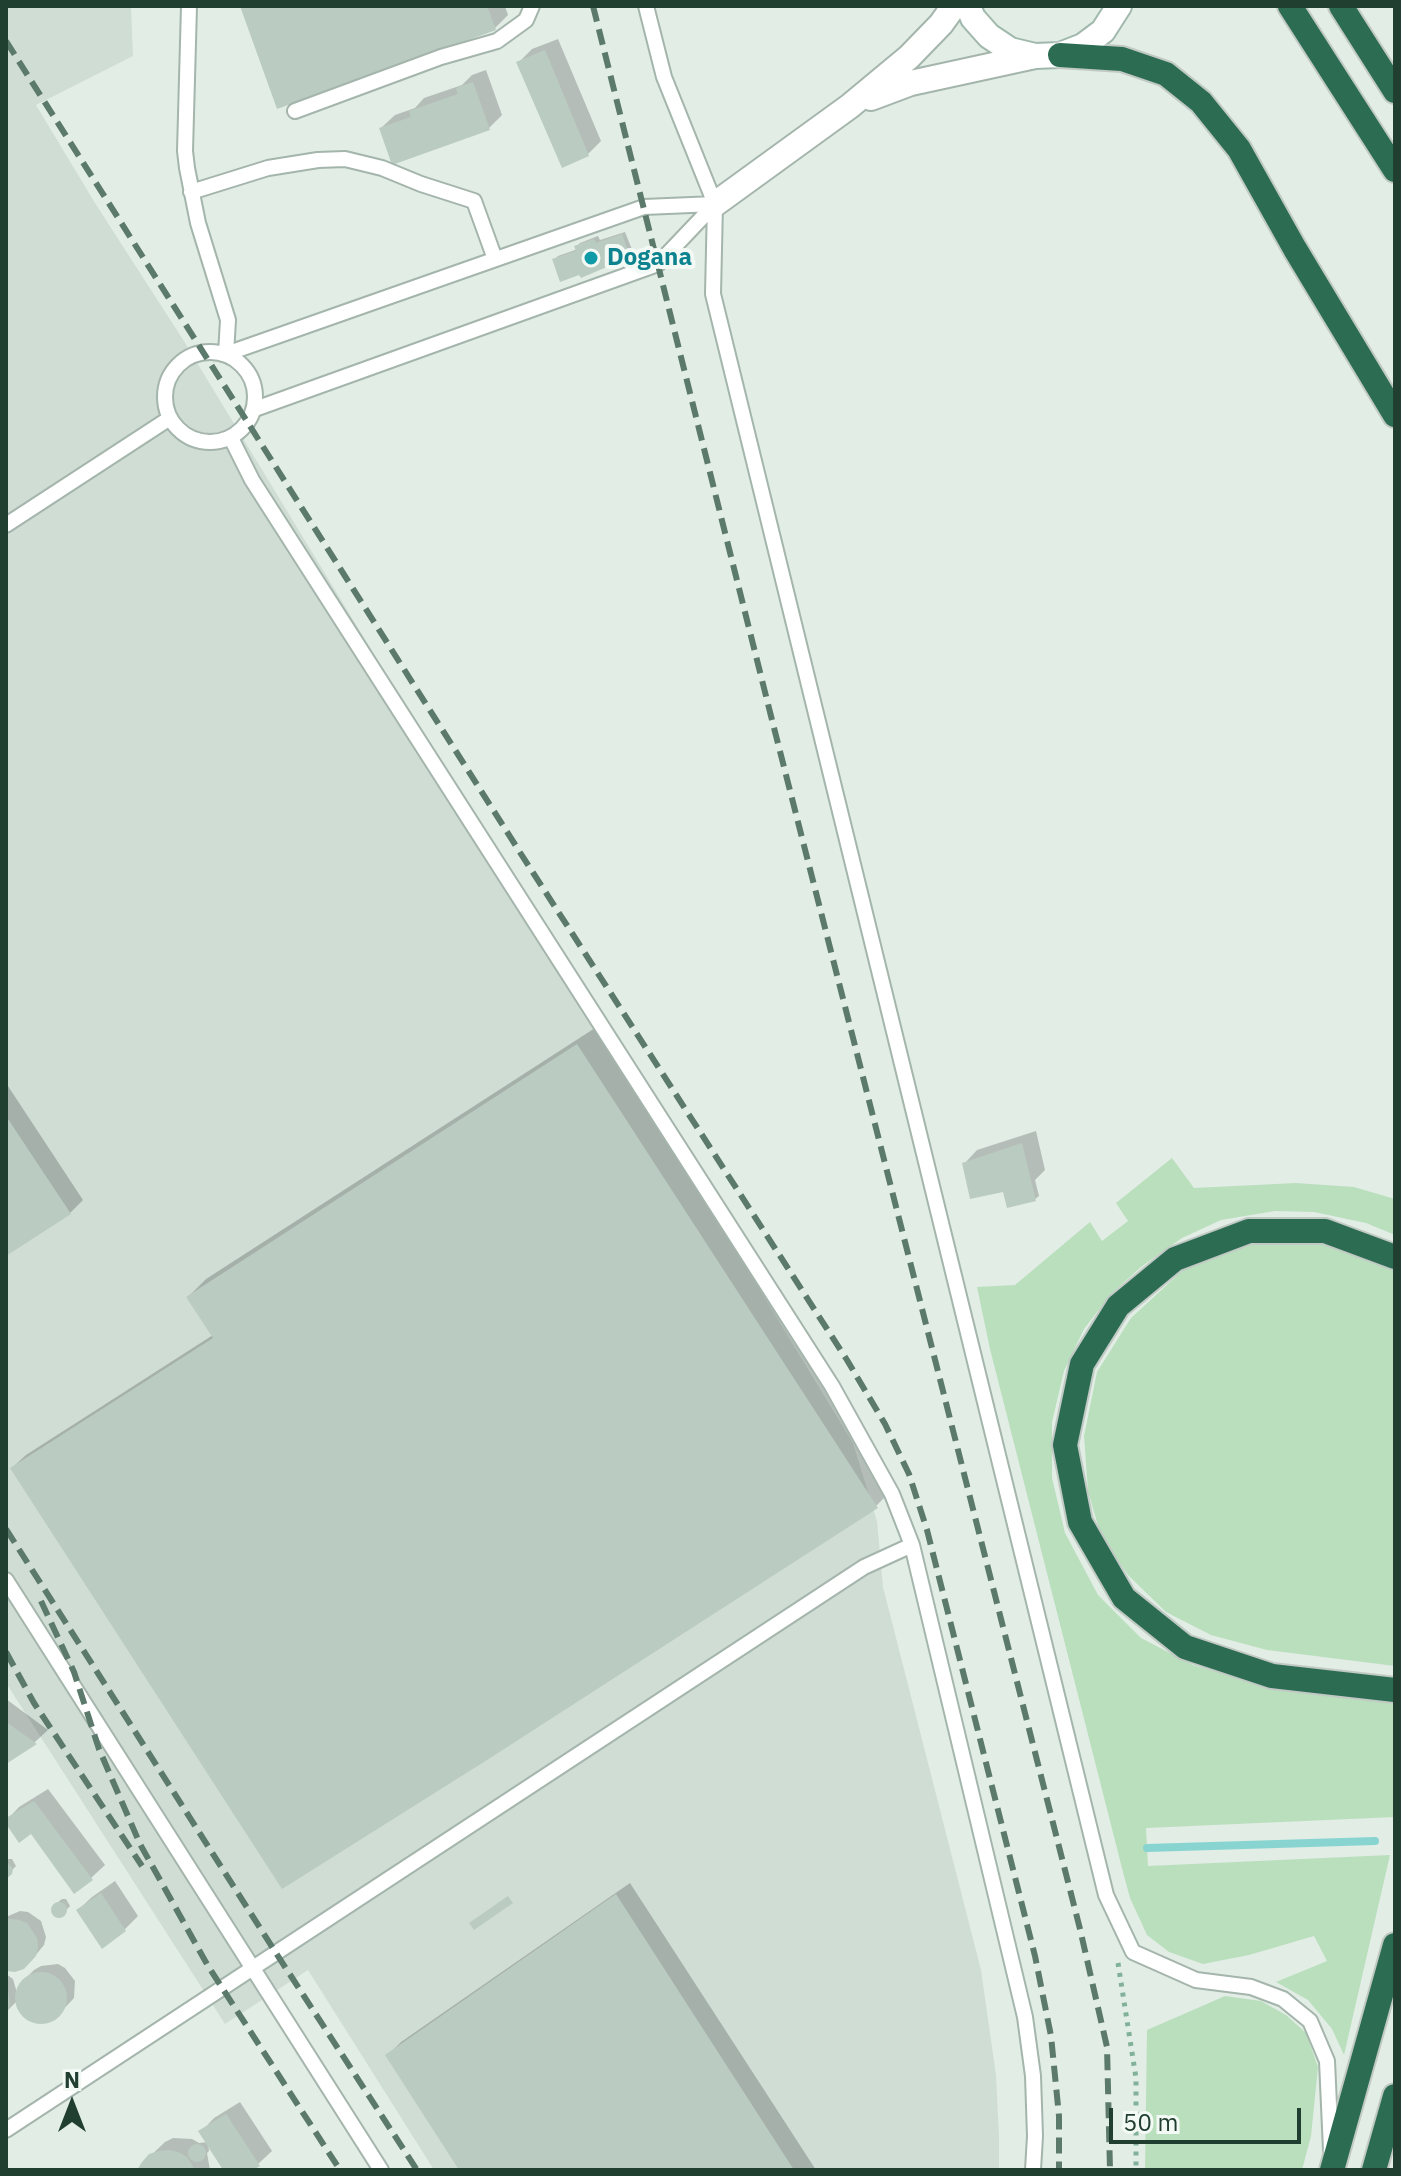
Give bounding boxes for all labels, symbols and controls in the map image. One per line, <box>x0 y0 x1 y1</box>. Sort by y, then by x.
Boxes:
place label: Dogana <box>607 244 692 272</box>
marker: Dogana <box>582 249 600 267</box>
north arrow <box>32 2064 112 2144</box>
text: N <box>64 2065 80 2094</box>
scale bar <box>1113 2092 1305 2142</box>
text: 50 m <box>1123 2106 1178 2138</box>

